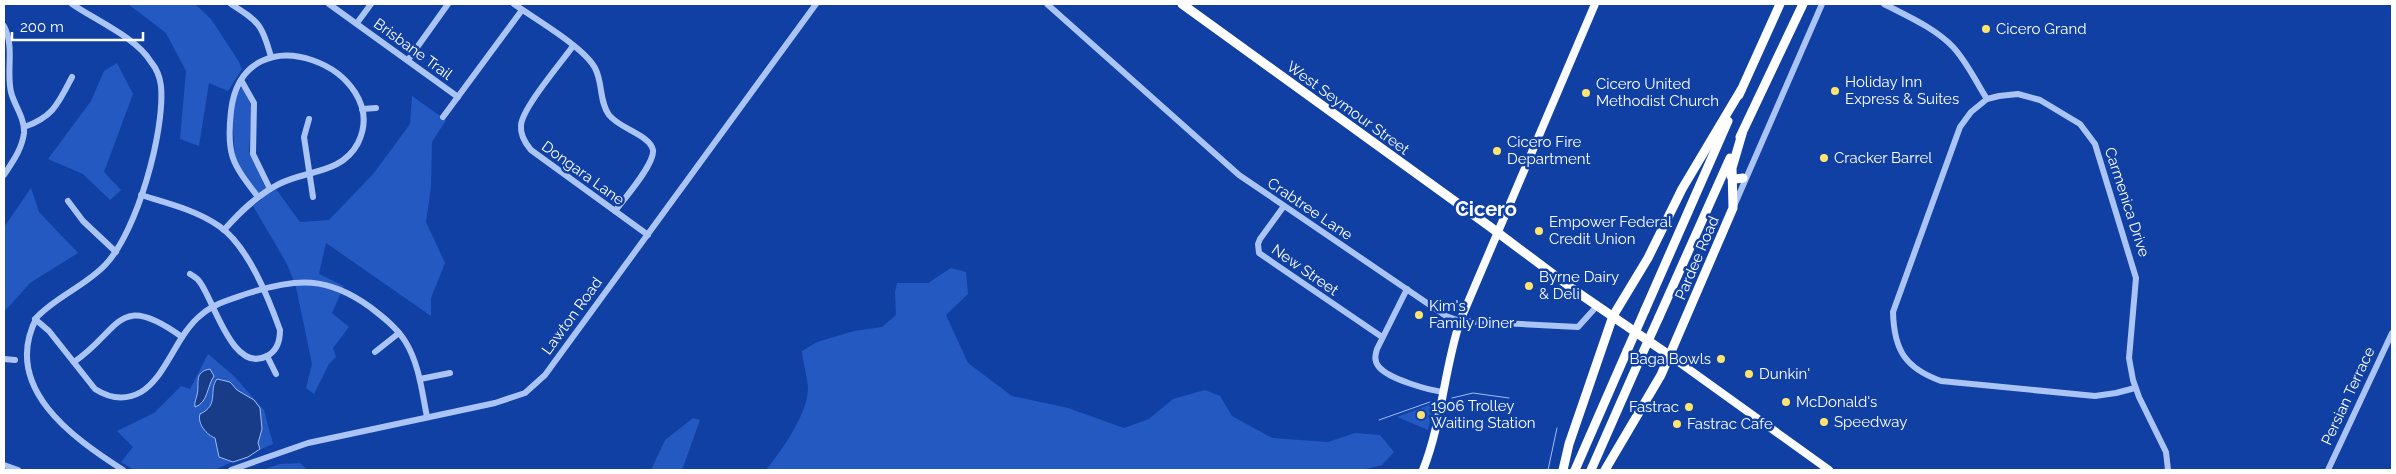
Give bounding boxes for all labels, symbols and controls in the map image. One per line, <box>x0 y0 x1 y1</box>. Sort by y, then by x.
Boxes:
scale bar <box>12 10 144 42</box>
street label: Brisbane Trail <box>370 14 457 84</box>
text: 200 m <box>20 18 64 36</box>
place label: Cicero Grand <box>1996 20 2087 38</box>
marker: Cicero Grand <box>1980 23 1992 35</box>
street label: West Seymour Street <box>1283 57 1413 159</box>
place label: Holiday Inn Express & Suites <box>1845 73 1959 108</box>
place label: Cicero United Methodist Church <box>1596 75 1719 110</box>
marker: Holiday Inn Express & Suites <box>1829 85 1841 97</box>
marker: Cicero United Methodist Church <box>1580 87 1592 99</box>
place label: Cicero Fire Department <box>1507 133 1591 168</box>
street label: Dongara Lane <box>538 137 628 209</box>
marker: Cicero Fire Department <box>1491 145 1503 157</box>
street label: Carmenica Drive <box>2101 145 2153 259</box>
place label: Cracker Barrel <box>1834 149 1933 167</box>
marker: Cracker Barrel <box>1818 152 1830 164</box>
street label: Crabtree Lane <box>1264 174 1356 244</box>
district label: Cicero <box>1455 197 1517 221</box>
place label: Empower Federal Credit Union <box>1549 213 1673 248</box>
street label: Pardee Road <box>1671 213 1723 303</box>
marker: Empower Federal Credit Union <box>1533 225 1545 237</box>
street label: New Street <box>1268 240 1342 300</box>
place label: Byrne Dairy & Deli <box>1539 268 1619 303</box>
street label: Lawton Road <box>538 274 606 358</box>
marker: Byrne Dairy & Deli <box>1523 280 1535 292</box>
place label: Kim's Family Diner <box>1429 297 1515 332</box>
marker: Kim's Family Diner <box>1413 309 1425 321</box>
street label: Persian Terrace <box>2317 344 2379 448</box>
place label: Baga Bowls <box>1629 350 1711 368</box>
marker: Baga Bowls <box>1715 353 1727 365</box>
place label: Dunkin' <box>1759 365 1810 383</box>
marker: Dunkin' <box>1743 368 1755 380</box>
place label: McDonald's <box>1796 393 1877 411</box>
marker: McDonald's <box>1780 396 1792 408</box>
place label: 1906 Trolley Waiting Station <box>1431 397 1536 432</box>
place label: Fastrac <box>1629 398 1679 416</box>
marker: Fastrac <box>1683 401 1695 413</box>
marker: 1906 Trolley Waiting Station <box>1415 409 1427 421</box>
place label: Speedway <box>1834 413 1907 431</box>
place label: Fastrac Cafe <box>1687 415 1773 433</box>
marker: Speedway <box>1818 416 1830 428</box>
marker: Fastrac Cafe <box>1671 418 1683 430</box>

